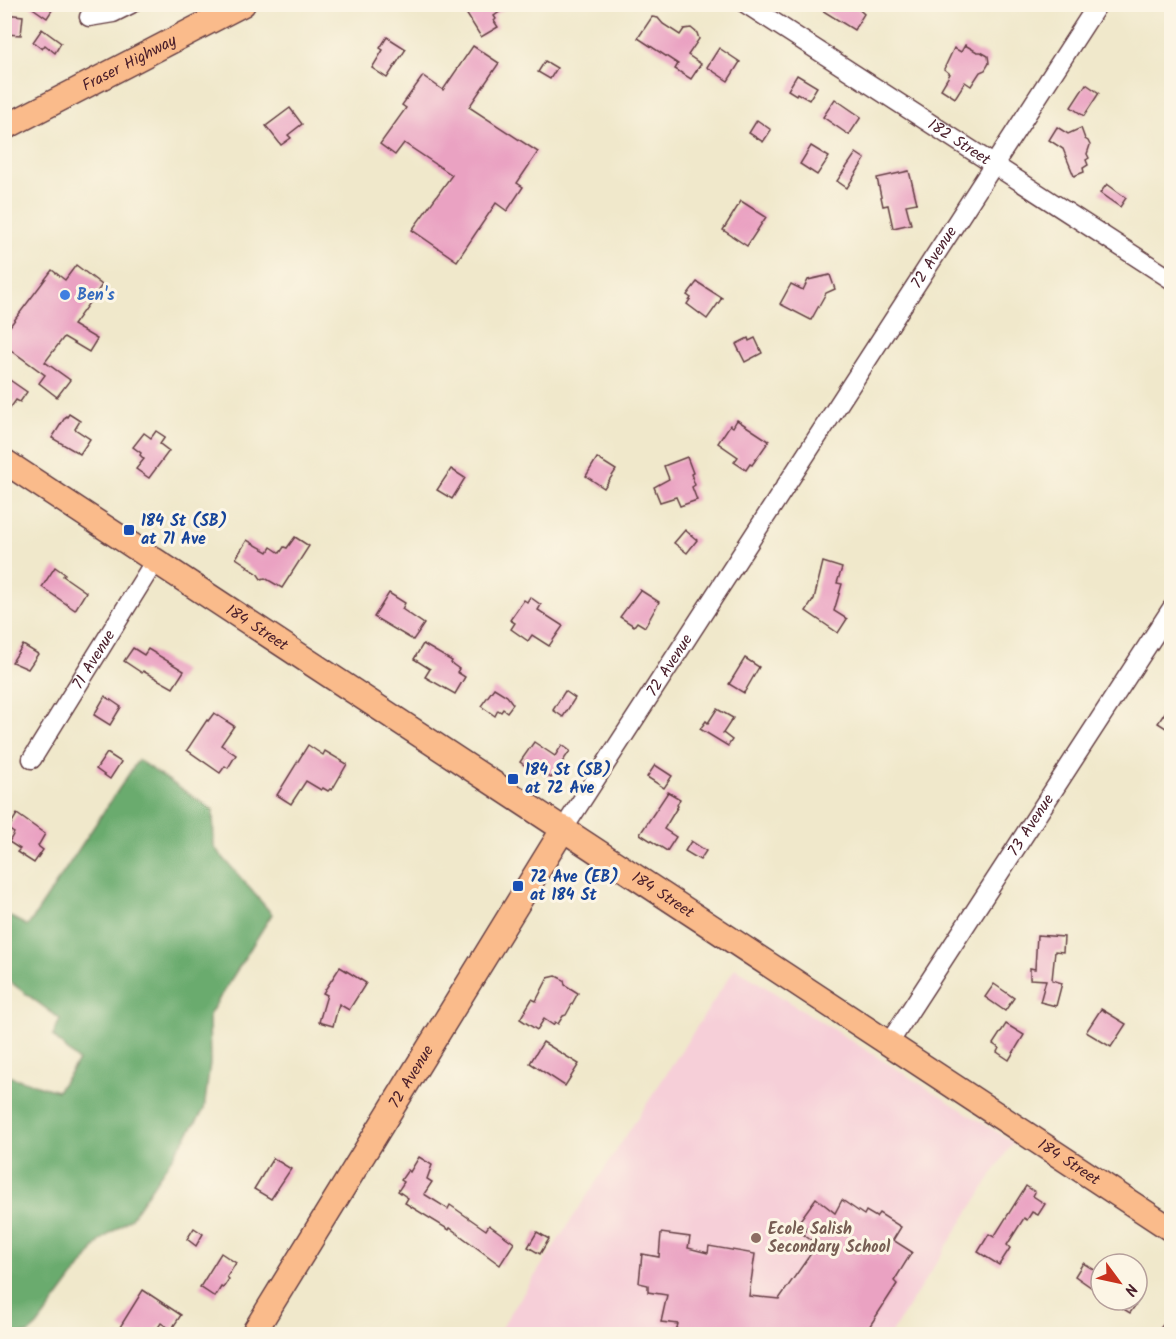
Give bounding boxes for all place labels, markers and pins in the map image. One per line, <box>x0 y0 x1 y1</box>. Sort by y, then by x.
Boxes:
place label: Ben's <box>77 283 115 308</box>
marker: Ben's <box>58 288 72 302</box>
place label: 184 St (SB) at 71 Ave <box>141 509 227 552</box>
marker: 184 St (SB) at 71 Ave <box>122 523 136 537</box>
place label: 184 St (SB) at 72 Ave <box>525 758 611 801</box>
marker: 184 St (SB) at 72 Ave <box>506 772 520 786</box>
place label: 72 Ave (EB) at 184 St <box>530 865 619 908</box>
marker: 72 Ave (EB) at 184 St <box>511 879 525 893</box>
place label: Ecole Salish Secondary School <box>768 1217 891 1260</box>
marker: Ecole Salish Secondary School <box>749 1231 763 1245</box>

